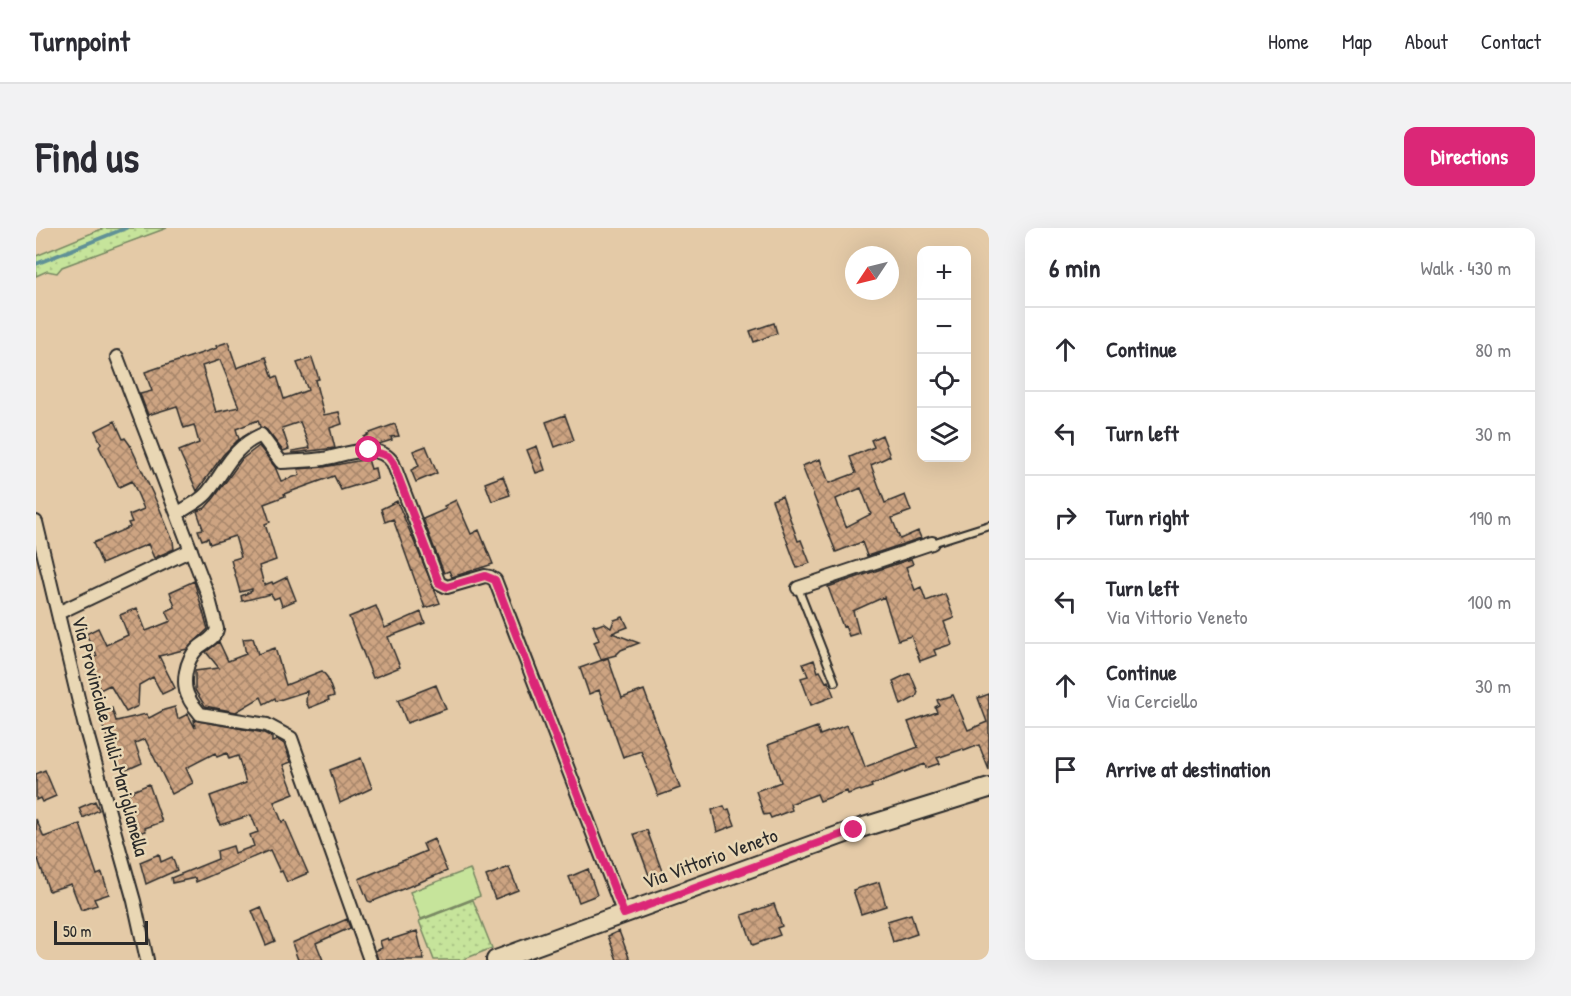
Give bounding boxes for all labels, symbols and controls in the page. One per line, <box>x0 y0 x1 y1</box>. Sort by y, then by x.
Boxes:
text: Turnpoint <box>30 22 130 60</box>
text: Home <box>1268 27 1309 56</box>
text: Map <box>1342 27 1372 56</box>
text: About <box>1405 27 1448 56</box>
text: Contact <box>1481 27 1541 56</box>
button: Directions <box>1404 127 1535 186</box>
text: Find us <box>36 128 139 185</box>
north arrow <box>845 246 899 300</box>
map controls <box>917 246 971 462</box>
button: + <box>917 246 971 300</box>
text: 6 min <box>1049 250 1101 285</box>
text: Walk · 430 m <box>1420 254 1511 281</box>
button: − <box>917 300 971 354</box>
icon: ahead <box>1049 333 1082 366</box>
text: Continue <box>1106 334 1177 364</box>
text: 80 m <box>1475 336 1511 363</box>
button: locate <box>917 354 971 408</box>
button: layers <box>917 408 971 462</box>
icon: left <box>1049 417 1082 450</box>
text: Turn left <box>1106 418 1179 448</box>
text: 30 m <box>1475 420 1511 447</box>
route start <box>355 436 381 462</box>
icon: right <box>1049 501 1082 534</box>
text: Turn right <box>1106 502 1189 532</box>
text: 190 m <box>1469 504 1511 531</box>
text: Turn left <box>1106 573 1179 603</box>
icon: left <box>1049 585 1082 618</box>
text: 100 m <box>1468 588 1511 615</box>
text: Via Vittorio Veneto <box>1106 603 1248 630</box>
street label: Via Provinciale Miuli-Mariglianella <box>66 613 156 859</box>
text: Continue <box>1106 657 1177 687</box>
icon: ahead <box>1049 669 1082 702</box>
text: 30 m <box>1475 672 1511 699</box>
text: Via Cerciello <box>1106 687 1198 714</box>
icon: arrive <box>1049 753 1082 786</box>
text: Arrive at destination <box>1106 754 1271 784</box>
route end <box>840 816 866 842</box>
street label: Via Vittorio Veneto <box>639 821 781 895</box>
scale bar <box>54 918 148 946</box>
text: 50 m <box>63 920 92 942</box>

